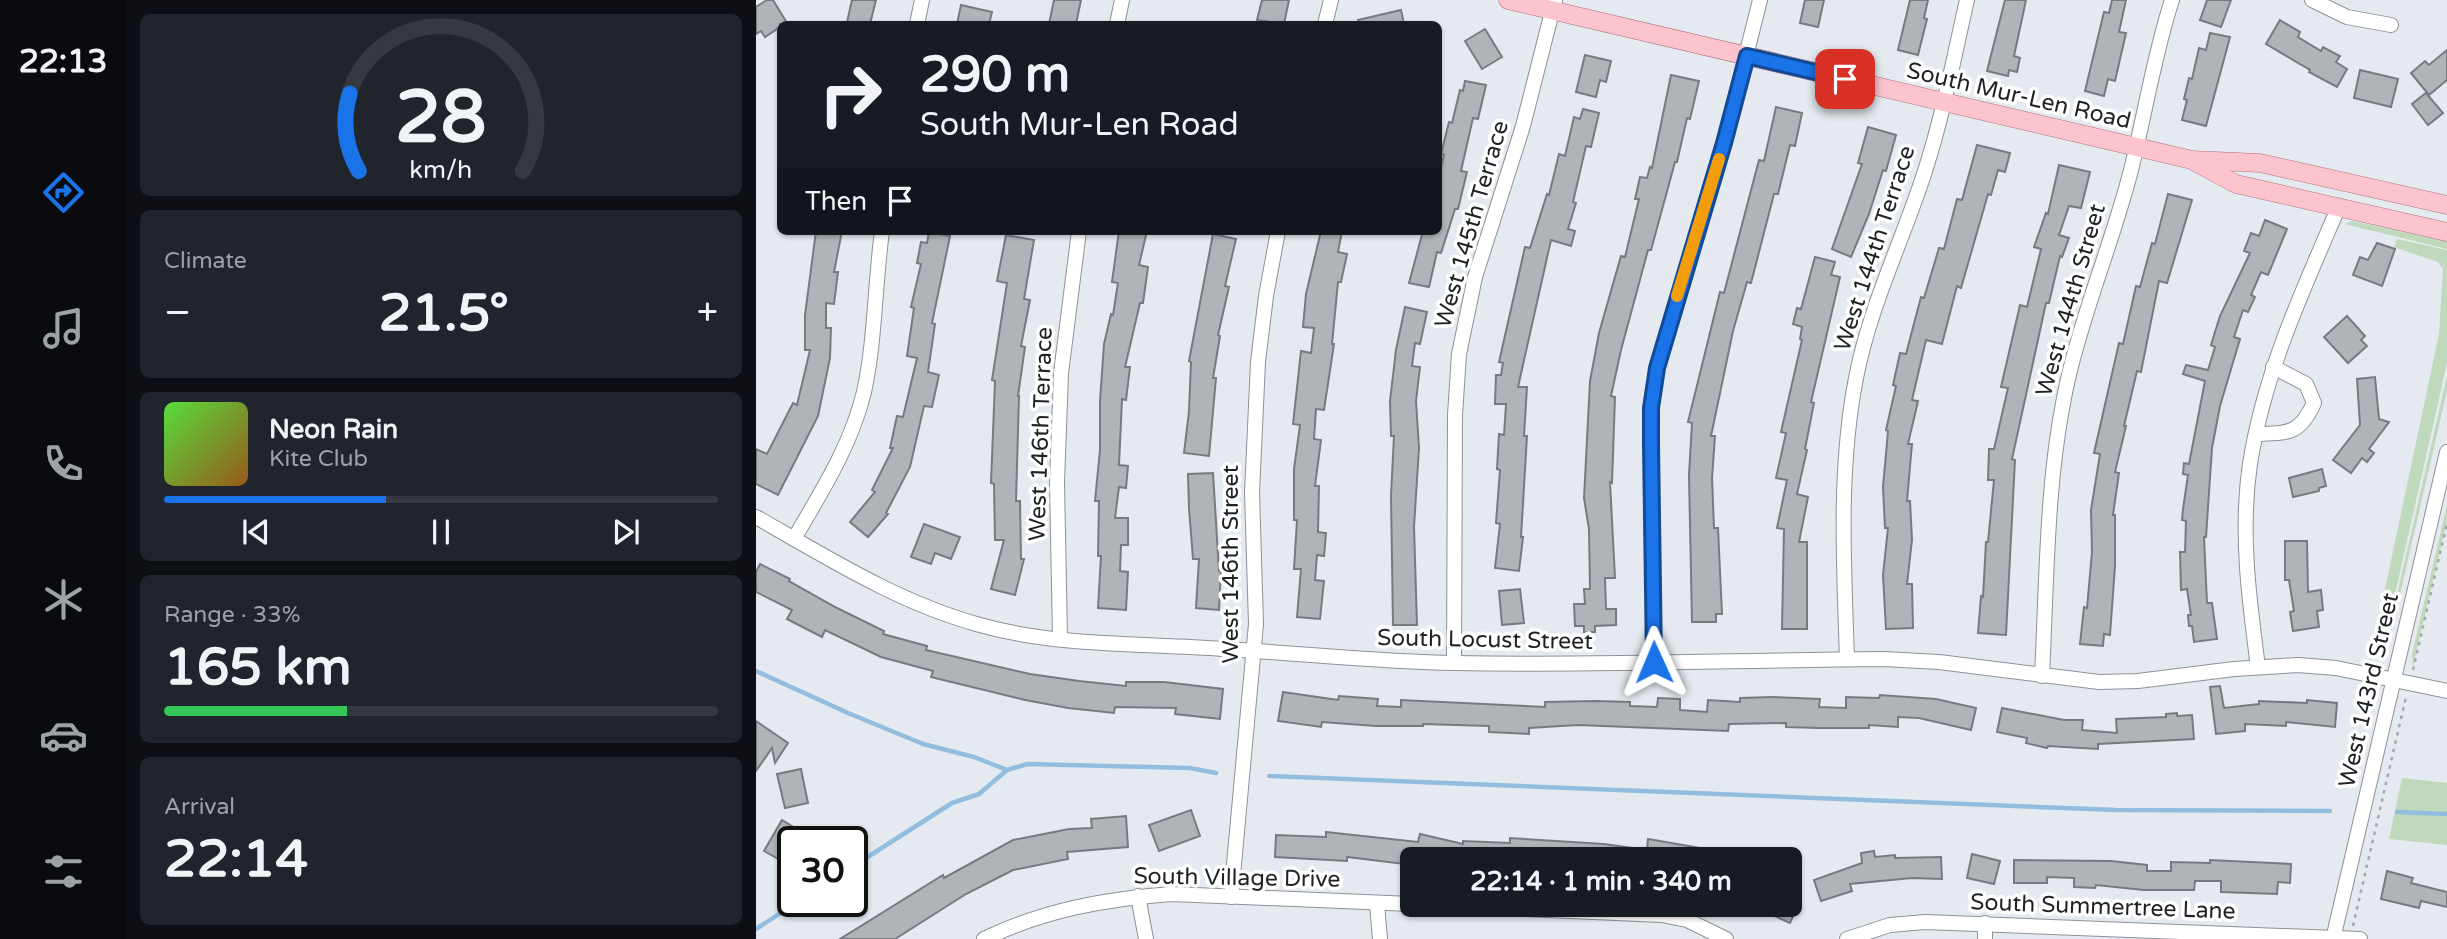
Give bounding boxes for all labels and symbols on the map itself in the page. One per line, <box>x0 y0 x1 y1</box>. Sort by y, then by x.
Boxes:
pin <box>1815 49 1875 109</box>
street label: South Mur-Len Road <box>1904 57 2134 135</box>
street label: West 145th Terrace <box>1429 117 1515 331</box>
street label: West 144th Terrace <box>1829 142 1921 355</box>
street label: West 144th Street <box>2030 201 2112 400</box>
street label: West 146th Terrace <box>1023 326 1059 542</box>
street label: West 146th Street <box>1217 464 1245 663</box>
street label: West 143rd Street <box>2333 590 2405 790</box>
street label: South Locust Street <box>1377 624 1593 656</box>
position arrow <box>1617 625 1691 699</box>
speed limit sign: 30 <box>777 826 868 917</box>
street label: South Village Drive <box>1133 862 1341 894</box>
street label: South Summertree Lane <box>1970 888 2236 926</box>

